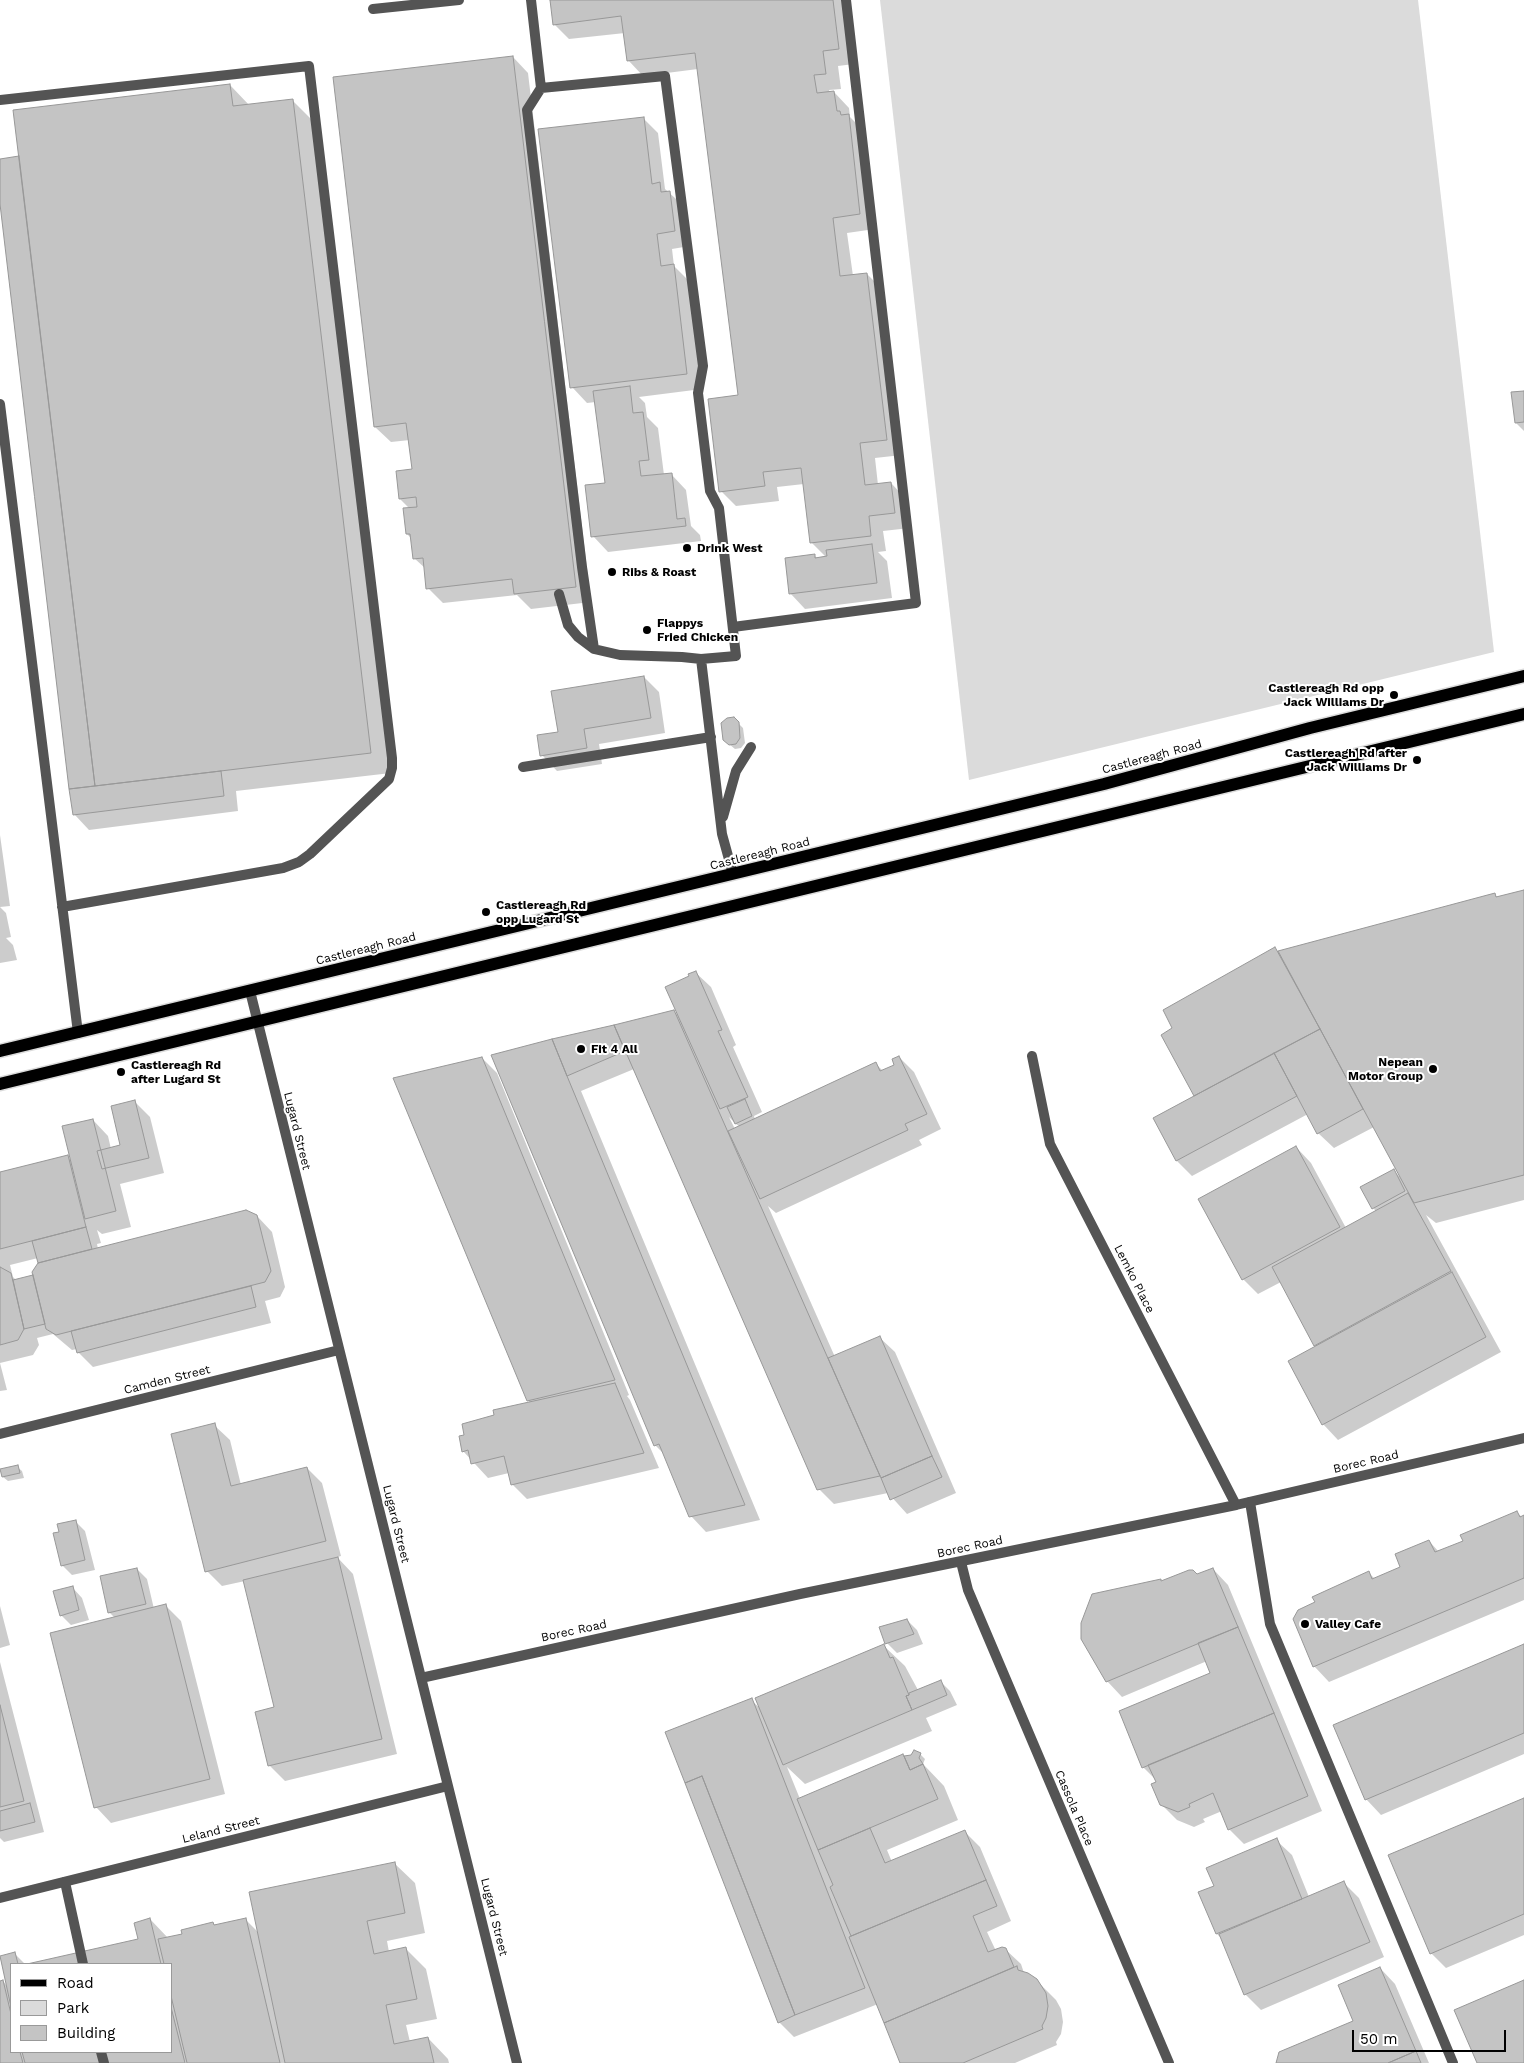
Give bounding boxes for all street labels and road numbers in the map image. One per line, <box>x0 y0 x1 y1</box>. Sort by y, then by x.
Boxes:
street label: Castlereagh Road <box>1101 737 1203 777</box>
street label: Castlereagh Road <box>708 835 812 873</box>
street label: Castlereagh Road <box>314 930 418 968</box>
street label: Lugard Street <box>280 1090 314 1172</box>
street label: Lemko Place <box>1111 1242 1157 1316</box>
street label: Camden Street <box>122 1362 212 1398</box>
street label: Borec Road <box>1332 1447 1400 1477</box>
street label: Lugard Street <box>379 1483 413 1565</box>
street label: Borec Road <box>936 1533 1004 1561</box>
street label: Borec Road <box>540 1617 608 1645</box>
street label: Cassola Place <box>1052 1768 1096 1848</box>
street label: Leland Street <box>181 1813 261 1847</box>
street label: Lugard Street <box>477 1876 511 1958</box>

